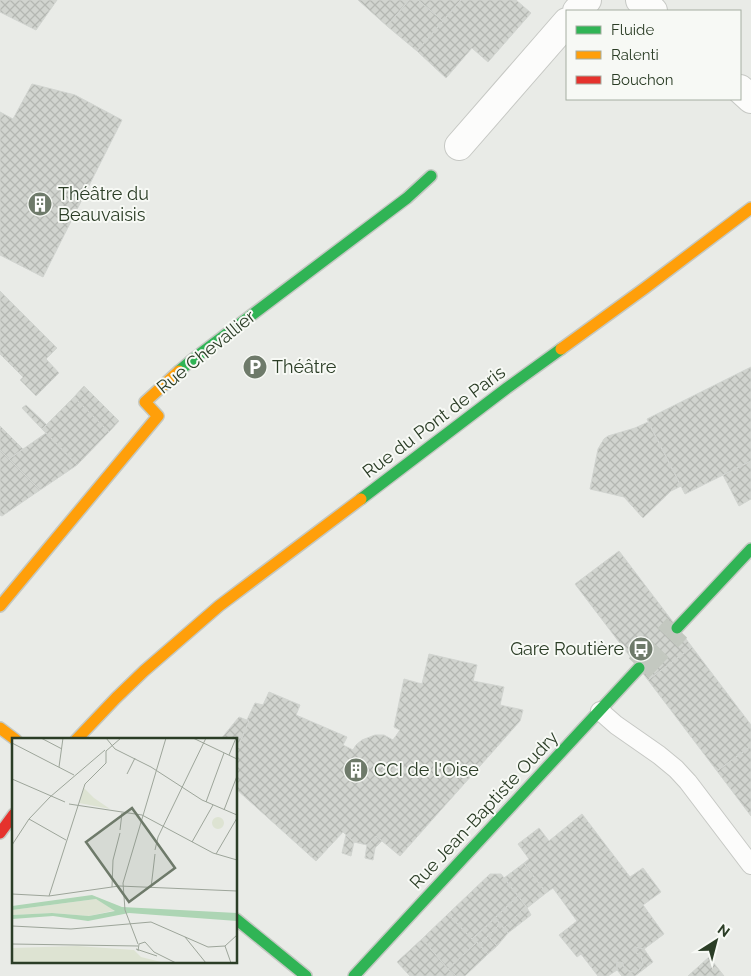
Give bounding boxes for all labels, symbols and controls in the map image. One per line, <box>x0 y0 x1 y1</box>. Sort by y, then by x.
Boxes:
legend <box>566 10 741 100</box>
text: Fluide <box>611 21 654 39</box>
text: Ralenti <box>611 46 659 64</box>
text: Bouchon <box>611 71 673 89</box>
place label: Théâtre du Beauvaisis <box>58 183 149 225</box>
building icon: Théâtre du Beauvaisis <box>27 191 53 217</box>
street label: Rue Chevallier <box>152 305 260 398</box>
parking icon: Théâtre <box>242 354 268 380</box>
place label: Théâtre <box>272 356 337 377</box>
street label: Rue du Pont de Paris <box>358 361 509 482</box>
bus stop icon: Gare Routière <box>628 636 654 662</box>
place label: Gare Routière <box>510 638 624 659</box>
street label: Rue Jean-Baptiste Oudry <box>405 726 562 893</box>
inset map <box>12 738 238 964</box>
building icon: CCI de l'Oise <box>343 757 369 783</box>
place label: CCI de l'Oise <box>374 759 479 780</box>
north arrow <box>691 916 741 966</box>
text: N <box>715 921 733 940</box>

